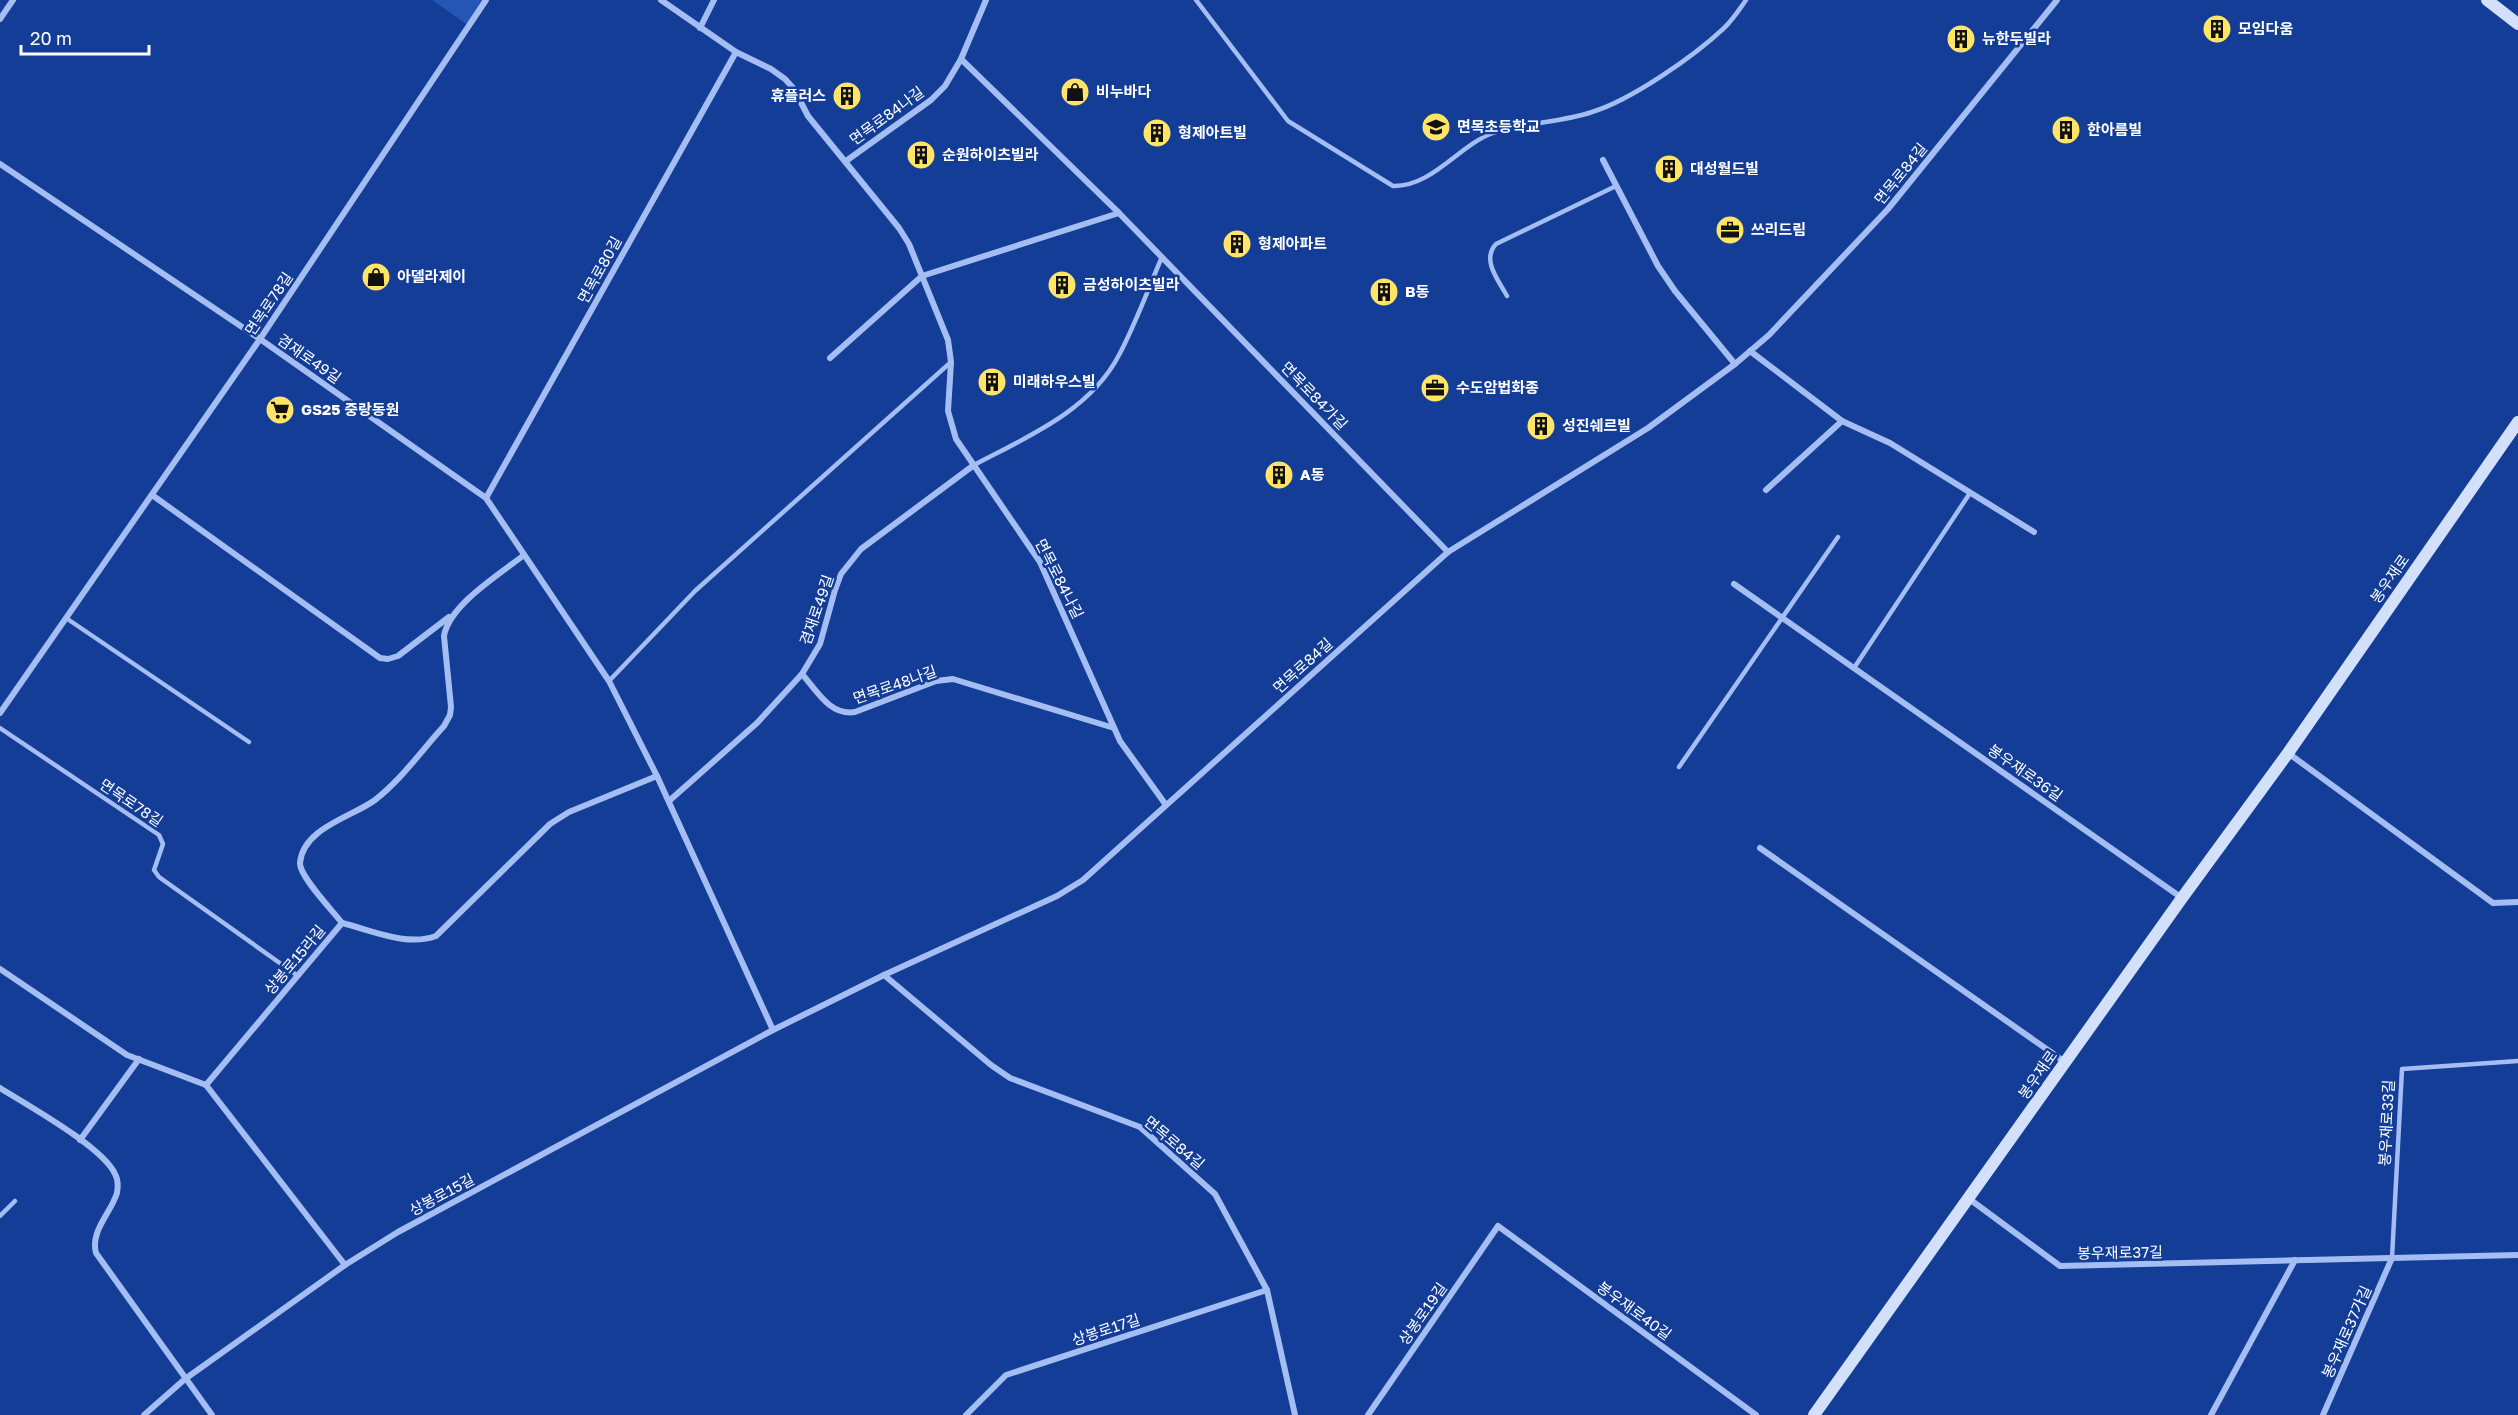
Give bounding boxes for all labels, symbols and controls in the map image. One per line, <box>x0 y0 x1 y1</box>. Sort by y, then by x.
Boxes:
building icon: 모임다움 <box>2201 13 2233 45</box>
scale bar <box>21 18 148 56</box>
place label: 모임다움 <box>2238 19 2293 37</box>
building icon: 뉴한두빌라 <box>1945 23 1977 55</box>
text: 20 m <box>30 27 72 49</box>
place label: 뉴한두빌라 <box>1982 29 2051 47</box>
shop icon: 비누바다 <box>1059 76 1091 108</box>
building icon: 휴플러스 <box>831 80 863 112</box>
street label: 면목로84나길 <box>846 82 927 148</box>
place label: 비누바다 <box>1096 82 1151 100</box>
place label: 휴플러스 <box>771 86 826 104</box>
school or university icon: 면목초등학교 <box>1420 111 1452 143</box>
building icon: 한아름빌 <box>2050 114 2082 146</box>
building icon: 형제아트빌 <box>1141 117 1173 149</box>
place label: 면목초등학교 <box>1457 117 1540 135</box>
place label: 한아름빌 <box>2087 120 2142 138</box>
place label: 형제아트빌 <box>1178 123 1247 141</box>
building icon: 순원하이츠빌라 <box>905 139 937 171</box>
street label: 면목로84길 <box>1870 139 1930 208</box>
place label: 순원하이츠빌라 <box>942 145 1039 163</box>
building icon: 대성월드빌 <box>1653 153 1685 185</box>
place label: 대성월드빌 <box>1690 159 1759 177</box>
office icon: 쓰리드림 <box>1714 214 1746 246</box>
place label: 쓰리드림 <box>1751 220 1806 238</box>
building icon: 형제아파트 <box>1221 228 1253 260</box>
street label: 면목로80길 <box>573 233 625 306</box>
place label: 형제아파트 <box>1258 234 1327 252</box>
shop icon: 아델라제이 <box>360 261 392 293</box>
place label: 아델라제이 <box>397 267 466 285</box>
street label: 면목로78길 <box>240 268 296 338</box>
building icon: 금성하이츠빌라 <box>1046 269 1078 301</box>
place label: 금성하이츠빌라 <box>1083 275 1180 293</box>
building icon: B동 <box>1368 276 1400 308</box>
place label: B동 <box>1405 282 1430 300</box>
street label: 겸재로49길 <box>274 330 345 387</box>
street label: 면목로84가길 <box>1278 358 1352 433</box>
building icon: 미래하우스빌 <box>976 366 1008 398</box>
place label: 미래하우스빌 <box>1013 372 1096 390</box>
office icon: 수도암법화종 <box>1419 372 1451 404</box>
place label: 수도암법화종 <box>1456 378 1539 396</box>
supermarket icon: GS25 중랑동원 <box>264 394 296 426</box>
place label: GS25 중랑동원 <box>301 400 399 418</box>
building icon: 성진쉐르빌 <box>1525 410 1557 442</box>
place label: 성진쉐르빌 <box>1562 416 1631 434</box>
building icon: A동 <box>1263 459 1295 491</box>
place label: A동 <box>1300 465 1325 483</box>
street label: 면목로84나길 <box>1032 536 1088 622</box>
street label: 봉우재로 <box>2366 551 2412 606</box>
street label: 겸재로49길 <box>796 572 837 647</box>
street label: 면목로84길 <box>1269 634 1336 697</box>
street label: 면목로48나길 <box>850 661 939 707</box>
street label: 봉우재로36길 <box>1985 740 2066 804</box>
street label: 면목로78길 <box>97 774 167 830</box>
street label: 상봉로15라길 <box>260 921 328 998</box>
street label: 봉우재로 <box>2014 1047 2060 1102</box>
street label: 봉우재로33길 <box>2375 1079 2397 1167</box>
street label: 면목로84길 <box>1141 1112 1209 1173</box>
street label: 상봉로15길 <box>406 1169 477 1219</box>
street label: 봉우재로37길 <box>2077 1242 2163 1262</box>
street label: 봉우재로40길 <box>1594 1277 1675 1343</box>
street label: 상봉로19길 <box>1394 1279 1450 1348</box>
street label: 봉우재로37가길 <box>2318 1282 2375 1381</box>
street label: 상봉로17길 <box>1069 1310 1142 1348</box>

